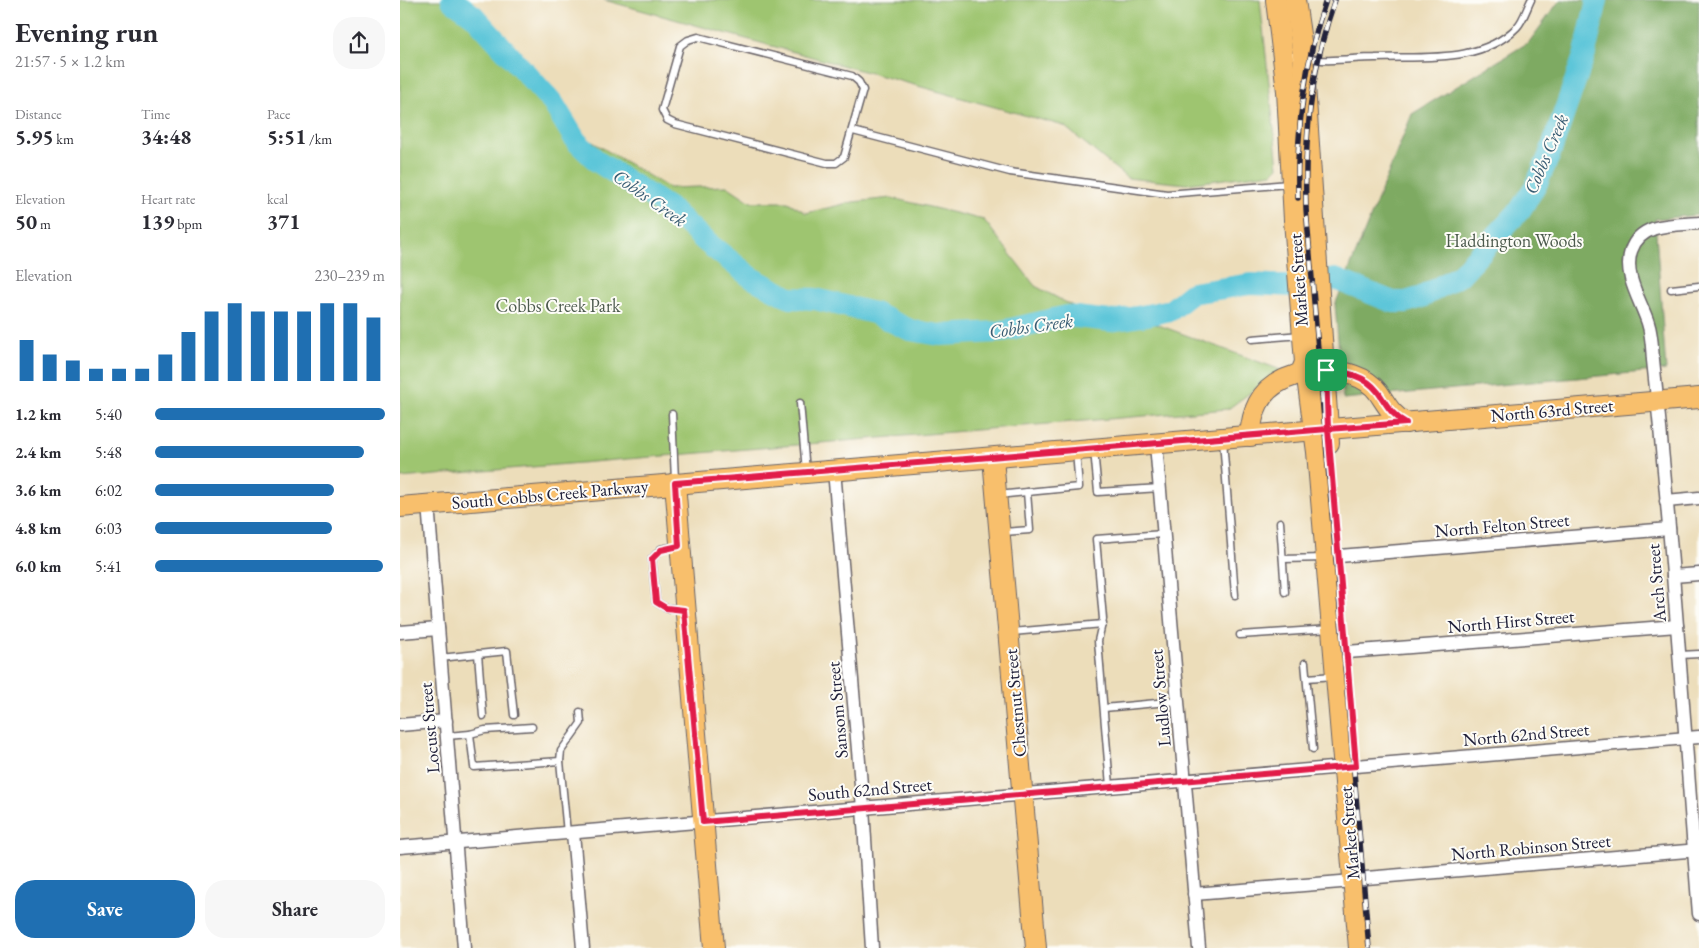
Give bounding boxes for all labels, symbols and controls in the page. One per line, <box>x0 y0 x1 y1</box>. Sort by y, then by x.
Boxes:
text: Evening run <box>15 14 158 50</box>
button: share <box>333 17 385 69</box>
text: 21:57 · 5 × 1.2 km <box>15 51 125 72</box>
text: Distance <box>15 105 62 123</box>
text: Time <box>141 105 170 123</box>
text: Pace <box>267 105 291 123</box>
water label: Cobbs Creek <box>1518 110 1574 198</box>
text: 5.95 <box>15 123 54 150</box>
text: 34:48 <box>141 123 191 150</box>
text: 5:51 <box>267 123 306 150</box>
text: km <box>54 130 74 148</box>
text: /km <box>306 130 332 148</box>
water label: Cobbs Creek <box>608 163 692 233</box>
text: Elevation <box>15 190 65 208</box>
text: Heart rate <box>141 190 195 208</box>
text: kcal <box>267 190 288 208</box>
text: 50 <box>15 208 37 235</box>
text: 139 <box>141 208 174 235</box>
text: 371 <box>267 208 300 235</box>
text: m <box>37 215 51 233</box>
text: bpm <box>174 215 203 233</box>
park label: Haddington Woods <box>1446 229 1583 252</box>
street label: Market Street <box>1283 232 1313 327</box>
text: Elevation <box>15 265 73 286</box>
text: 230–239 m <box>314 265 385 286</box>
park label: Cobbs Creek Park <box>495 294 621 317</box>
water label: Cobbs Creek <box>987 308 1075 344</box>
pin <box>1305 349 1347 391</box>
icon: arrive <box>1312 356 1340 384</box>
street label: North 63rd Street <box>1490 393 1615 427</box>
text: 1.2 km <box>15 404 61 425</box>
text: 5:40 <box>95 404 122 425</box>
text: 2.4 km <box>15 442 61 463</box>
text: 5:48 <box>95 442 122 463</box>
street label: South Cobbs Creek Parkway <box>451 474 649 514</box>
text: 3.6 km <box>15 480 61 501</box>
text: 6:02 <box>95 480 122 501</box>
street label: North Felton Street <box>1434 508 1571 542</box>
text: 4.8 km <box>15 518 61 539</box>
text: 6:03 <box>95 518 122 539</box>
street label: Arch Street <box>1641 543 1671 624</box>
text: 6.0 km <box>15 556 61 577</box>
text: 5:41 <box>95 556 122 577</box>
street label: North Hirst Street <box>1447 604 1576 638</box>
street label: Chestnut Street <box>999 648 1031 758</box>
street label: Ludlow Street <box>1144 648 1176 748</box>
street label: Sansom Street <box>821 660 853 759</box>
street label: Locust Street <box>414 681 444 774</box>
street label: North 62nd Street <box>1462 717 1590 751</box>
street label: South 62nd Street <box>807 772 933 806</box>
street label: Market Street <box>1333 785 1365 880</box>
street label: North Robinson Street <box>1450 829 1612 865</box>
button: Save <box>15 880 195 938</box>
button: Share <box>205 880 385 938</box>

